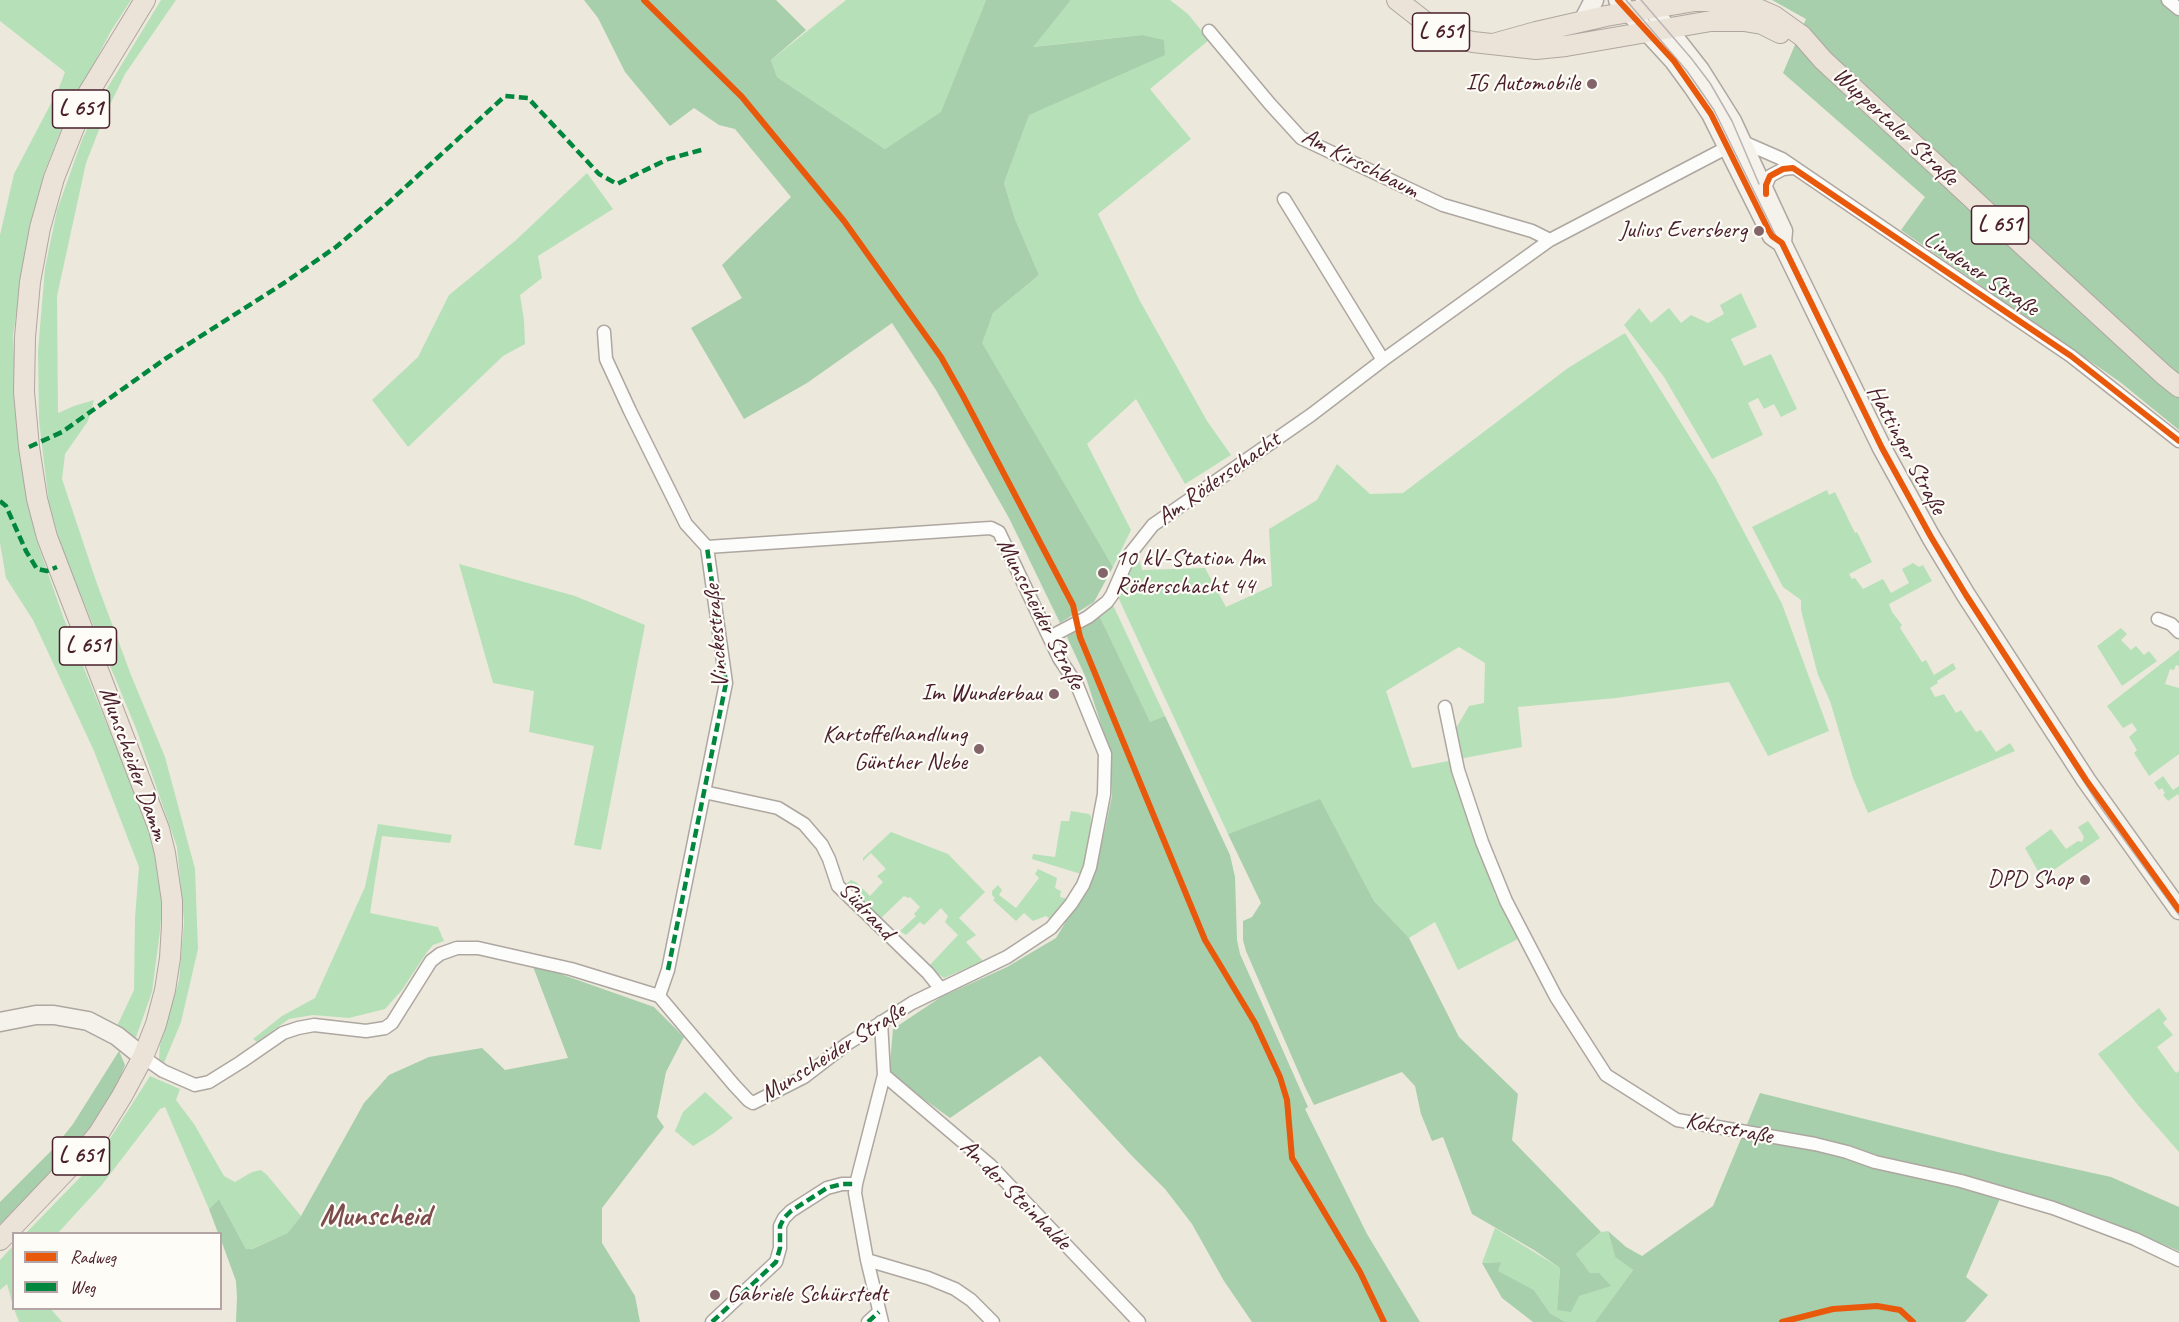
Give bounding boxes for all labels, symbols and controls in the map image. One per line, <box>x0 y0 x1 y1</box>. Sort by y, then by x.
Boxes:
road number: L 651 <box>1412 13 1470 51</box>
street label: Wuppertaler Straße <box>1826 61 1964 193</box>
place label: IG Automobile <box>1466 70 1580 98</box>
marker: IG Automobile <box>1585 77 1599 91</box>
road number: L 651 <box>52 90 110 128</box>
street label: Am Kirschbaum <box>1297 122 1423 206</box>
road number: L 651 <box>1972 206 2028 244</box>
place label: Julius Eversberg <box>1619 217 1747 245</box>
marker: Julius Eversberg <box>1752 224 1766 238</box>
street label: Lindener Straße <box>1918 225 2044 323</box>
street label: Hattinger Straße <box>1860 380 1952 520</box>
street label: Am Röderschacht <box>1152 426 1286 532</box>
street label: Munscheider Straße <box>990 534 1090 694</box>
place label: 10 kV-Station Am Röderschacht 44 <box>1115 545 1264 601</box>
marker: 10 kV-Station Am Röderschacht 44 <box>1096 566 1110 580</box>
street label: Vinckestraße <box>698 583 736 689</box>
road number: L 651 <box>60 627 116 665</box>
place label: Im Wunderbau <box>921 680 1042 708</box>
street label: Munscheider Damm <box>92 683 174 845</box>
marker: Im Wunderbau <box>1047 687 1061 701</box>
place label: Kartoffelhandlung Günther Nebe <box>822 721 967 777</box>
marker: Kartoffelhandlung Günther Nebe <box>972 742 986 756</box>
place label: DPD Shop <box>1987 866 2073 894</box>
marker: DPD Shop <box>2078 873 2092 887</box>
street label: Südrand <box>832 876 900 946</box>
street label: Munscheider Straße <box>755 997 911 1109</box>
street label: Koksstraße <box>1683 1106 1775 1152</box>
street label: An der Steinhalde <box>953 1133 1077 1257</box>
road number: L 651 <box>52 1137 110 1175</box>
district label: Munscheid <box>320 1199 430 1235</box>
legend <box>12 1232 222 1310</box>
text: Radweg <box>70 1246 116 1268</box>
text: Weg <box>70 1276 95 1298</box>
place label: Gabriele Schürstedt <box>727 1281 888 1309</box>
marker: Gabriele Schürstedt <box>708 1288 722 1302</box>

